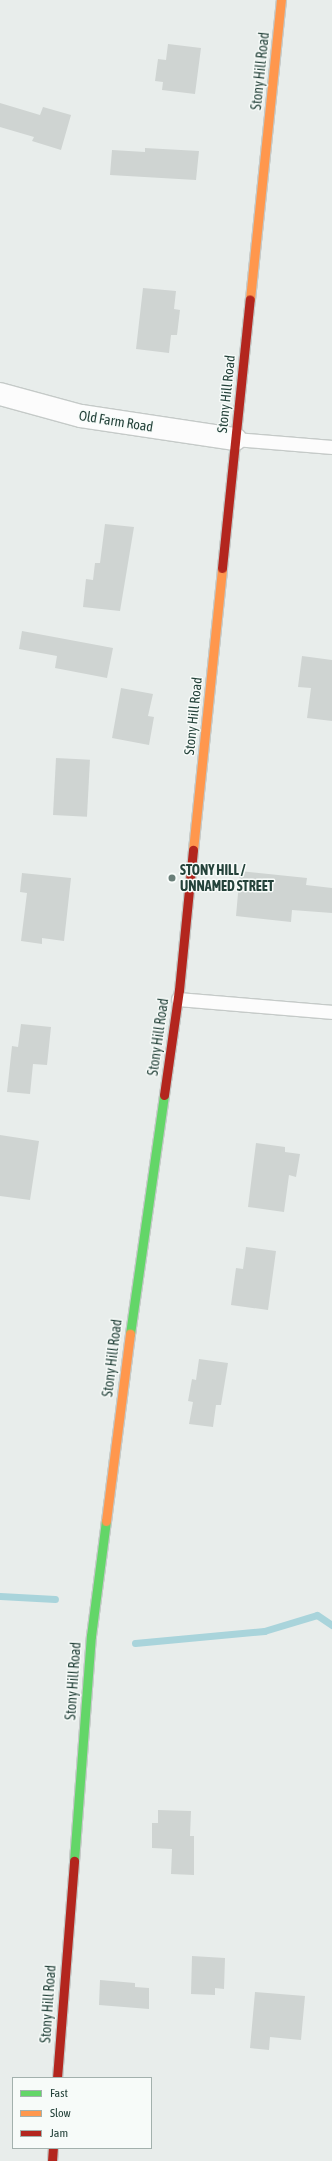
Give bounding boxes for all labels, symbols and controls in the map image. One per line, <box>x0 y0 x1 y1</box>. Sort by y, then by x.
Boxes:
street label: Stony Hill Road <box>248 31 272 111</box>
street label: Stony Hill Road <box>214 354 238 434</box>
street label: Old Farm Road <box>78 407 154 435</box>
street label: Stony Hill Road <box>181 676 205 756</box>
place label: STONY HILL / UNNAMED STREET <box>180 862 274 894</box>
marker: STONY HILL / UNNAMED STREET <box>167 873 177 883</box>
street label: Stony Hill Road <box>144 997 172 1077</box>
street label: Stony Hill Road <box>99 1318 125 1398</box>
street label: Stony Hill Road <box>62 1641 84 1721</box>
street label: Stony Hill Road <box>37 1964 59 2044</box>
legend <box>12 2077 152 2149</box>
text: Fast <box>50 2086 68 2100</box>
text: Slow <box>50 2106 71 2120</box>
text: Jam <box>50 2126 68 2140</box>

